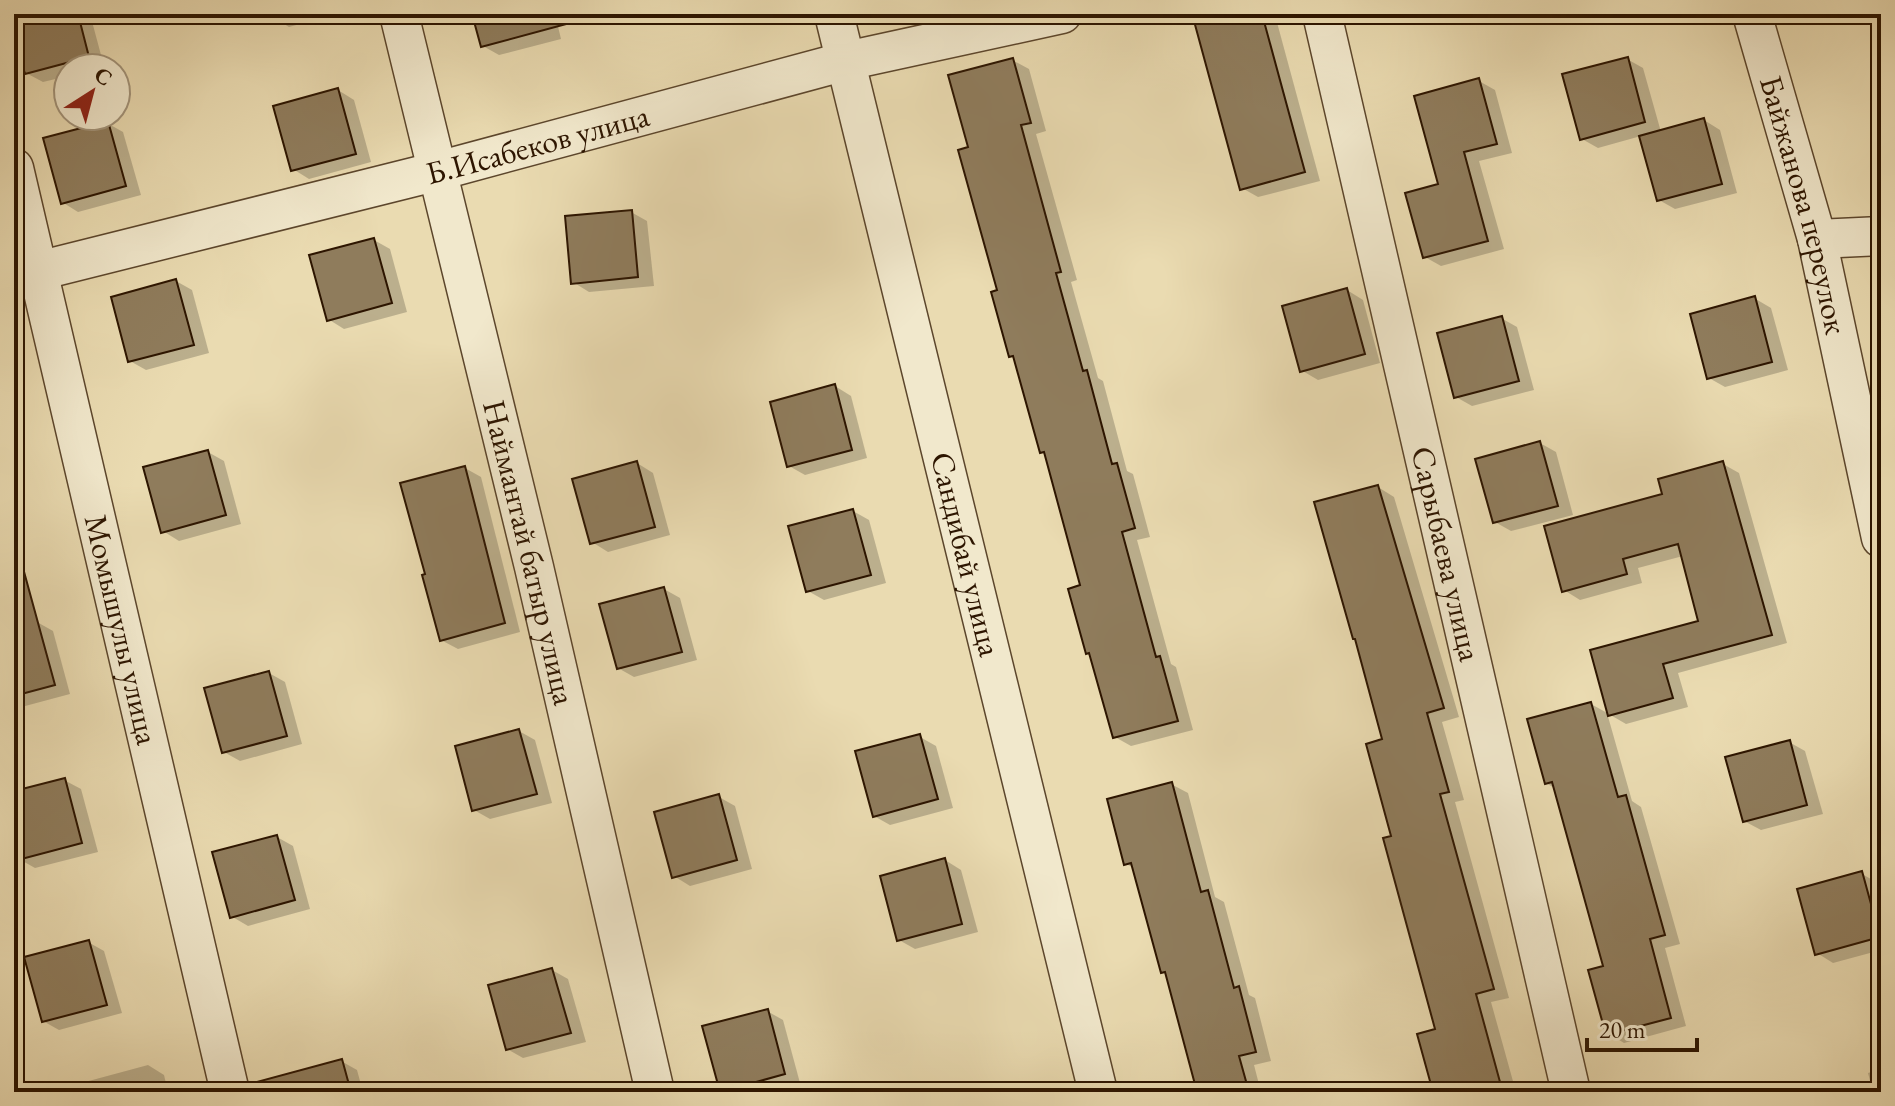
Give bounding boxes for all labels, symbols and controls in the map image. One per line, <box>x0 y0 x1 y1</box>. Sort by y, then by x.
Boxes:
north arrow <box>52 52 132 132</box>
text: С <box>89 60 118 93</box>
street label: Байжанова переулок <box>1750 71 1858 338</box>
street label: Б.Исабеков улица <box>421 94 654 194</box>
street label: Наймантай батыр улица <box>473 396 586 709</box>
street label: Сарыбаева улица <box>1402 442 1492 665</box>
street label: Сандибай улица <box>921 448 1012 661</box>
street label: Момышулы улица <box>75 510 169 749</box>
scale bar <box>1587 1002 1697 1052</box>
text: 20 m <box>1599 1014 1646 1045</box>

